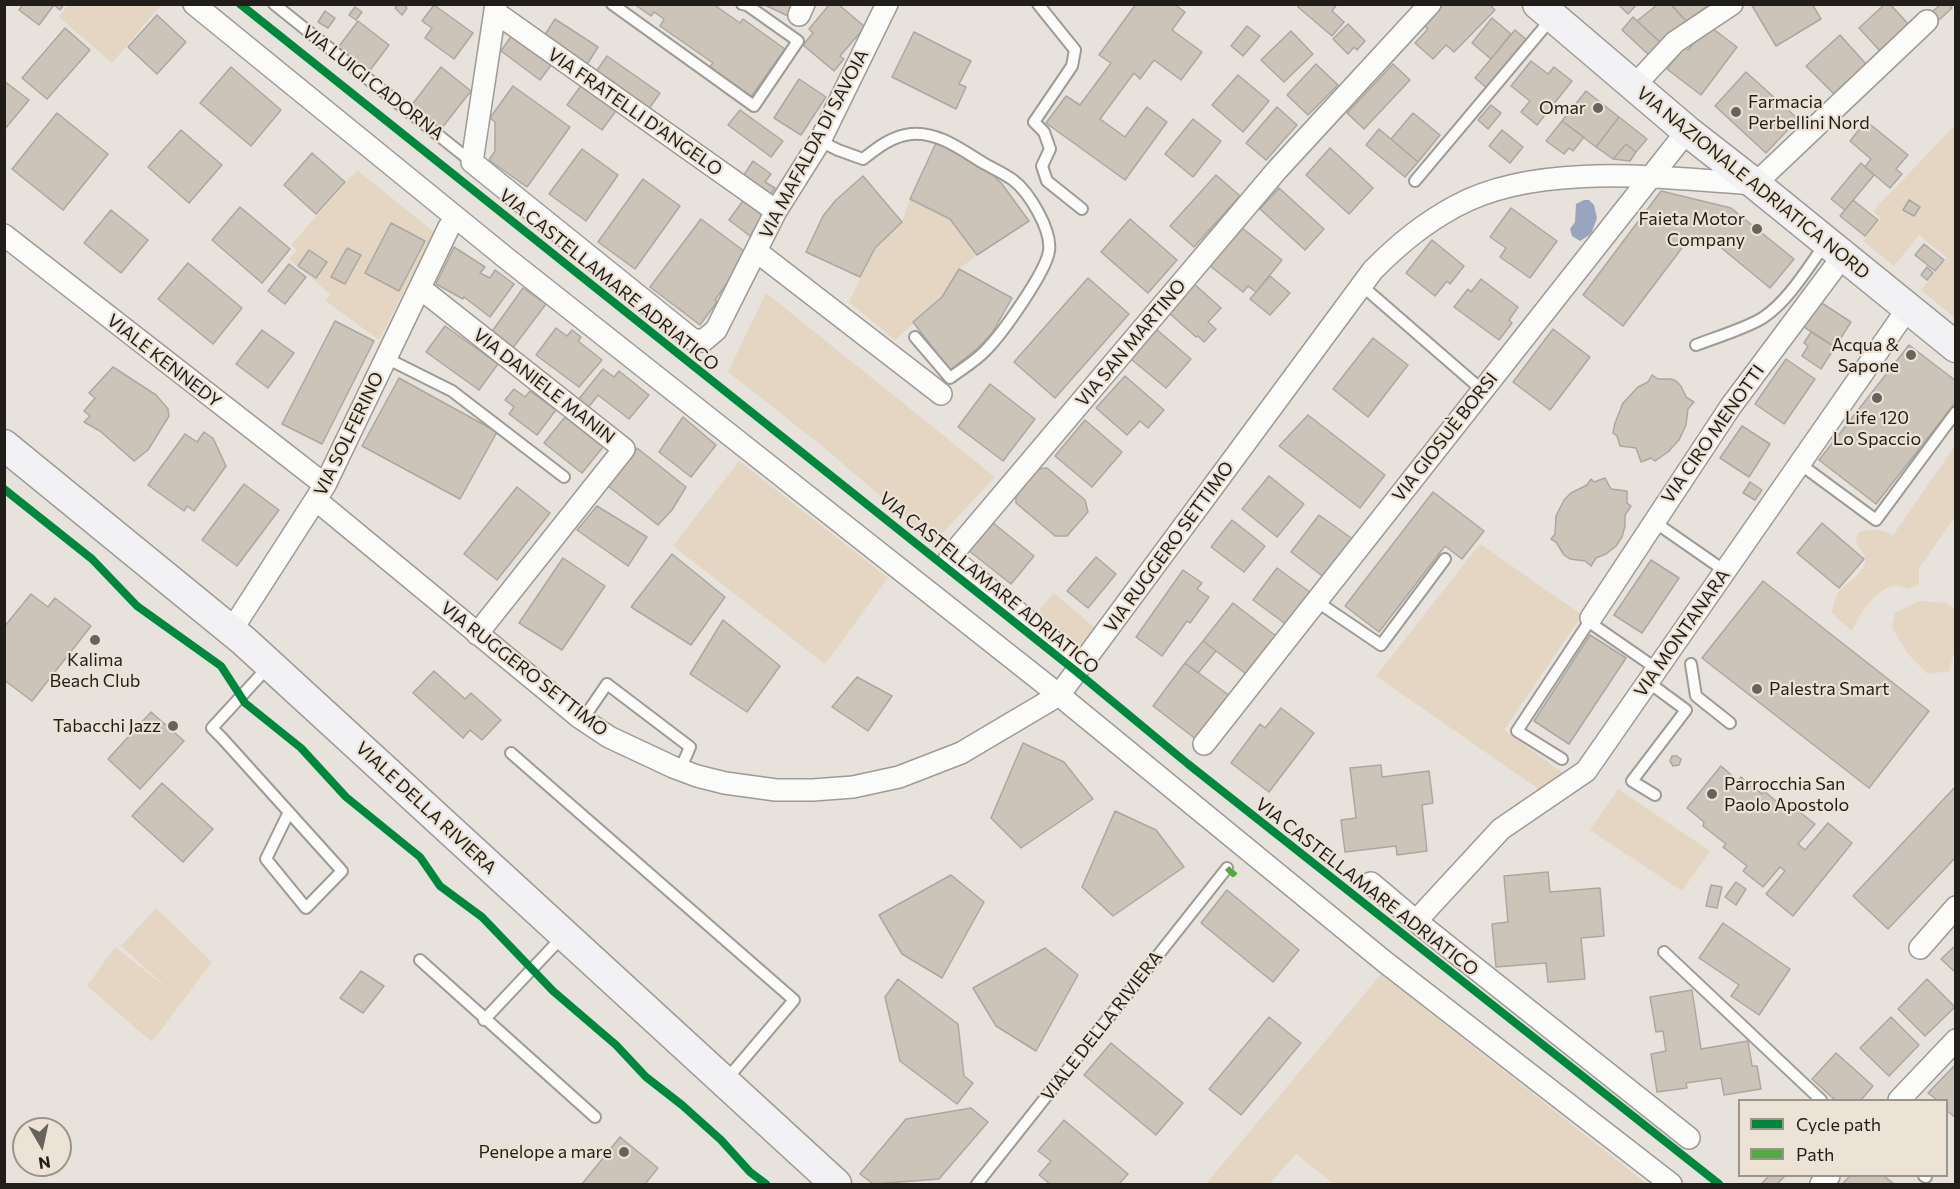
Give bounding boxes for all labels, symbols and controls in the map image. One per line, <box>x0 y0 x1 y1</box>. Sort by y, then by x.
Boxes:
street label: VIA LUIGI CADORNA <box>298 21 448 145</box>
street label: VIA FRATELLI D'ANGELO <box>544 43 726 181</box>
street label: VIA MAFALDA DI SAVOIA <box>755 46 873 242</box>
street label: VIA NAZIONALE ADRIATICA NORD <box>1632 82 1874 284</box>
place label: Farmacia Perbellini Nord <box>1748 91 1870 134</box>
place label: Omar <box>1539 97 1586 119</box>
marker: Omar <box>1591 101 1605 115</box>
marker: Farmacia Perbellini Nord <box>1729 105 1743 119</box>
street label: VIA CASTELLAMARE ADRIATICO <box>495 185 723 375</box>
place label: Faieta Motor Company <box>1638 208 1745 250</box>
marker: Faieta Motor Company <box>1750 222 1764 236</box>
street label: VIA SAN MARTINO <box>1071 275 1191 411</box>
street label: VIALE KENNEDY <box>103 310 225 412</box>
street label: VIA DANIELE MANIN <box>469 324 619 448</box>
place label: Acqua & Sapone <box>1831 334 1899 376</box>
marker: Acqua & Sapone <box>1904 348 1918 362</box>
street label: VIA CIRO MENOTTI <box>1657 361 1769 507</box>
street label: VIA GIOSUÈ BORSI <box>1388 368 1502 506</box>
street label: VIA SOLFERINO <box>310 369 388 499</box>
marker: Life 120 Lo Spaccio <box>1870 391 1884 405</box>
place label: Life 120 Lo Spaccio <box>1833 407 1921 450</box>
street label: VIA RUGGERO SETTIMO <box>1100 457 1238 637</box>
street label: VIA CASTELLAMARE ADRIATICO <box>875 488 1103 678</box>
street label: VIA MONTANARA <box>1630 565 1734 701</box>
street label: VIA RUGGERO SETTIMO <box>436 597 612 741</box>
marker: Kalima Beach Club <box>88 633 102 647</box>
place label: Kalima Beach Club <box>50 649 140 692</box>
place label: Palestra Smart <box>1769 678 1889 700</box>
marker: Palestra Smart <box>1750 682 1764 696</box>
place label: Tabacchi Jazz <box>53 715 161 737</box>
marker: Tabacchi Jazz <box>166 719 180 733</box>
street label: VIALE DELLA RIVIERA <box>351 737 501 879</box>
place label: Parrocchia San Paolo Apostolo <box>1724 773 1849 816</box>
marker: Parrocchia San Paolo Apostolo <box>1705 787 1719 801</box>
street label: VIA CASTELLAMARE ADRIATICO <box>1251 793 1483 981</box>
street label: VIALE DELLA RIVIERA <box>1037 947 1167 1105</box>
legend <box>1738 1099 1948 1177</box>
text: Cycle path <box>1796 1113 1881 1135</box>
north arrow <box>12 1117 72 1177</box>
place label: Penelope a mare <box>478 1141 612 1163</box>
text: Path <box>1796 1143 1834 1165</box>
marker: Penelope a mare <box>617 1145 631 1159</box>
text: N <box>37 1153 52 1174</box>

